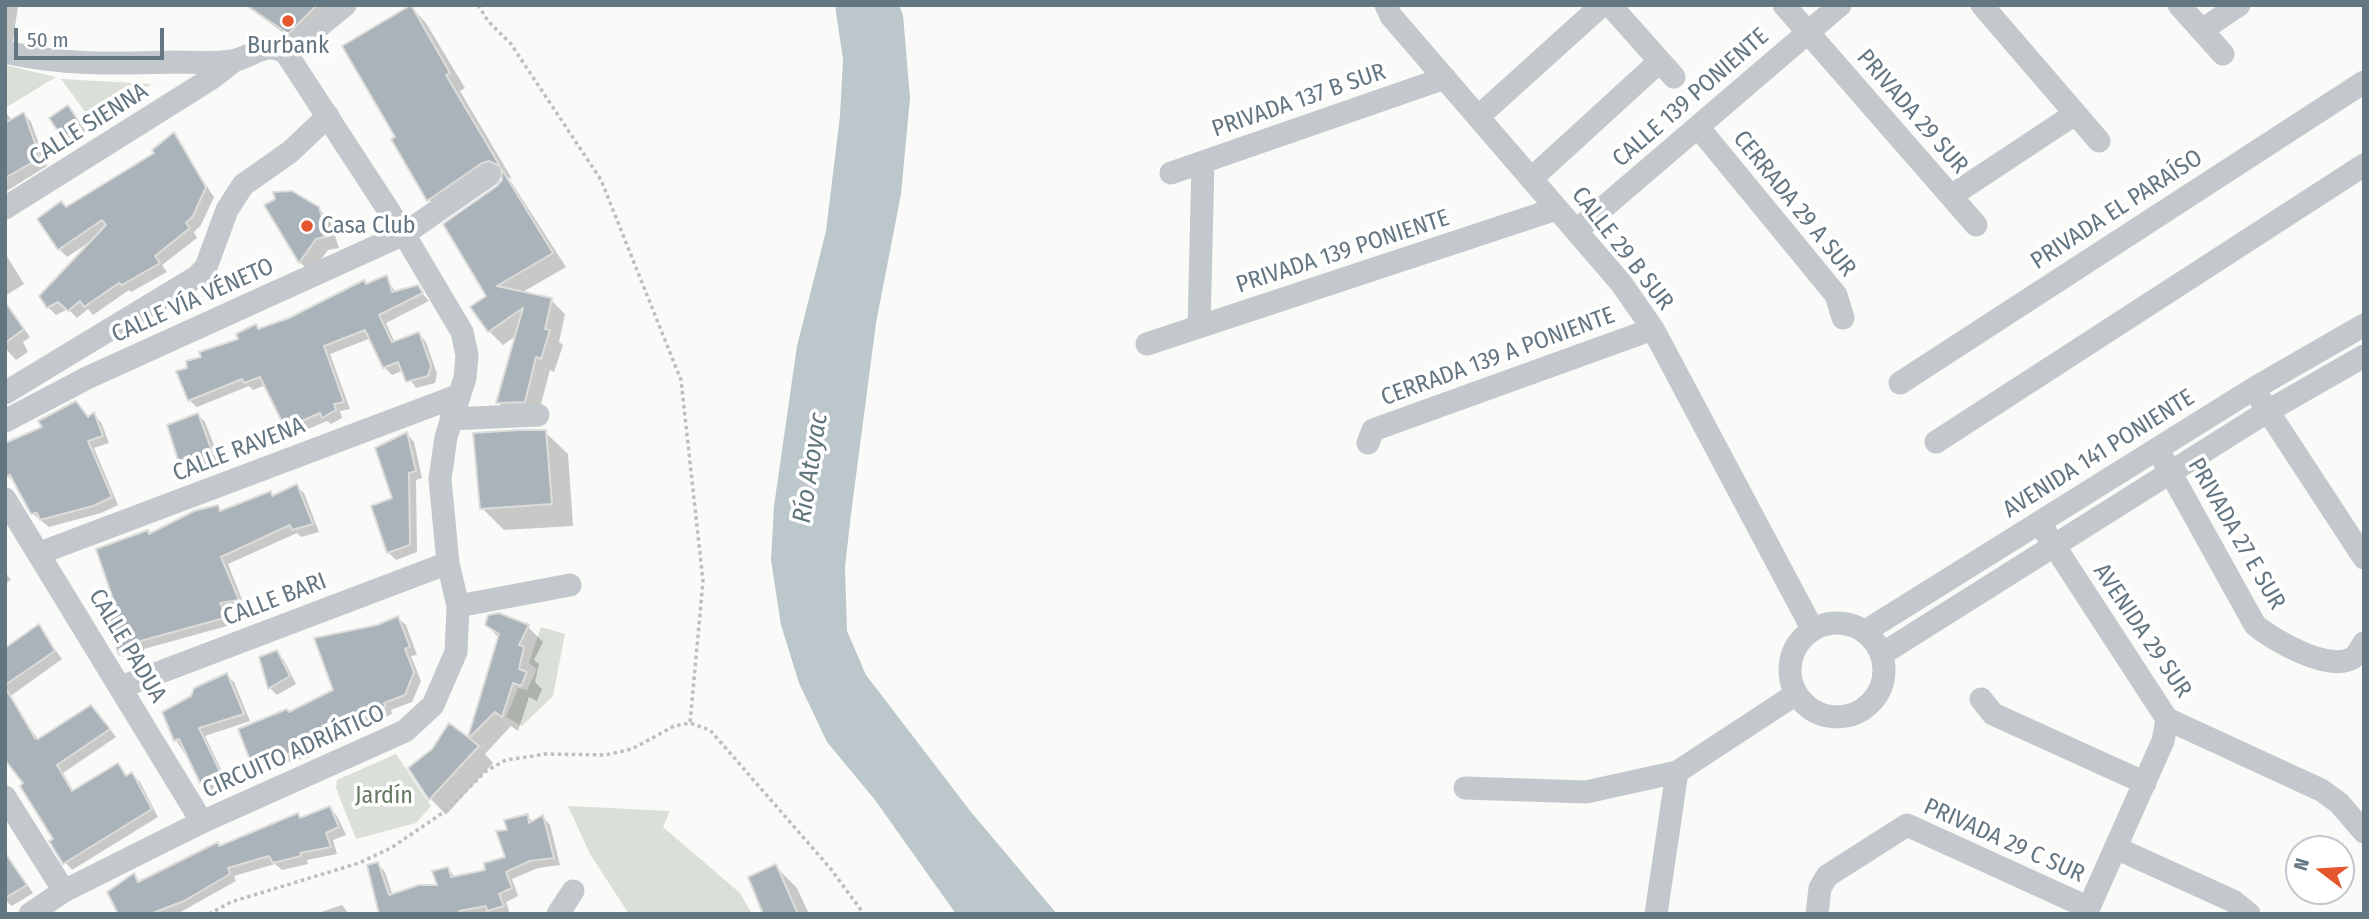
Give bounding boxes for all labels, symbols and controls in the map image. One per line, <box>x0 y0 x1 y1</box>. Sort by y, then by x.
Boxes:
marker: Burbank <box>280 13 296 29</box>
scale bar <box>18 14 168 58</box>
street label: CALLE 139 PONIENTE <box>1607 23 1775 173</box>
text: 50 m <box>27 27 69 53</box>
place label: Burbank <box>247 32 329 60</box>
street label: PRIVADA 29 SUR <box>1850 44 1974 180</box>
street label: PRIVADA 137 B SUR <box>1208 58 1390 144</box>
street label: CALLE SIENNA <box>24 77 154 173</box>
street label: CERRADA 29 A SUR <box>1726 125 1862 283</box>
street label: PRIVADA EL PARAÍSO <box>2026 144 2208 276</box>
street label: CALLE 29 B SUR <box>1565 182 1679 316</box>
street label: PRIVADA 139 PONIENTE <box>1233 204 1453 300</box>
place label: Casa Club <box>321 212 416 240</box>
marker: Casa Club <box>299 218 315 234</box>
street label: CALLE VÍA VÉNETO <box>107 252 279 350</box>
street label: CERRADA 139 A PONIENTE <box>1377 301 1619 413</box>
street label: AVENIDA 141 PONIENTE <box>1998 384 2200 524</box>
water label: Río Atoyac <box>787 411 835 525</box>
street label: CALLE RAVENA <box>169 412 309 488</box>
street label: PRIVADA 27 E SUR <box>2181 453 2291 615</box>
street label: AVENIDA 29 SUR <box>2087 559 2197 703</box>
street label: CALLE BARI <box>219 567 331 633</box>
street label: CALLE PADUA <box>82 584 172 708</box>
street label: CIRCUITO ADRIÁTICO <box>199 699 389 805</box>
park label: Jardín <box>355 782 413 810</box>
street label: PRIVADA 29 C SUR <box>1919 793 2089 889</box>
north arrow <box>2285 835 2355 905</box>
text: N <box>2289 855 2314 873</box>

